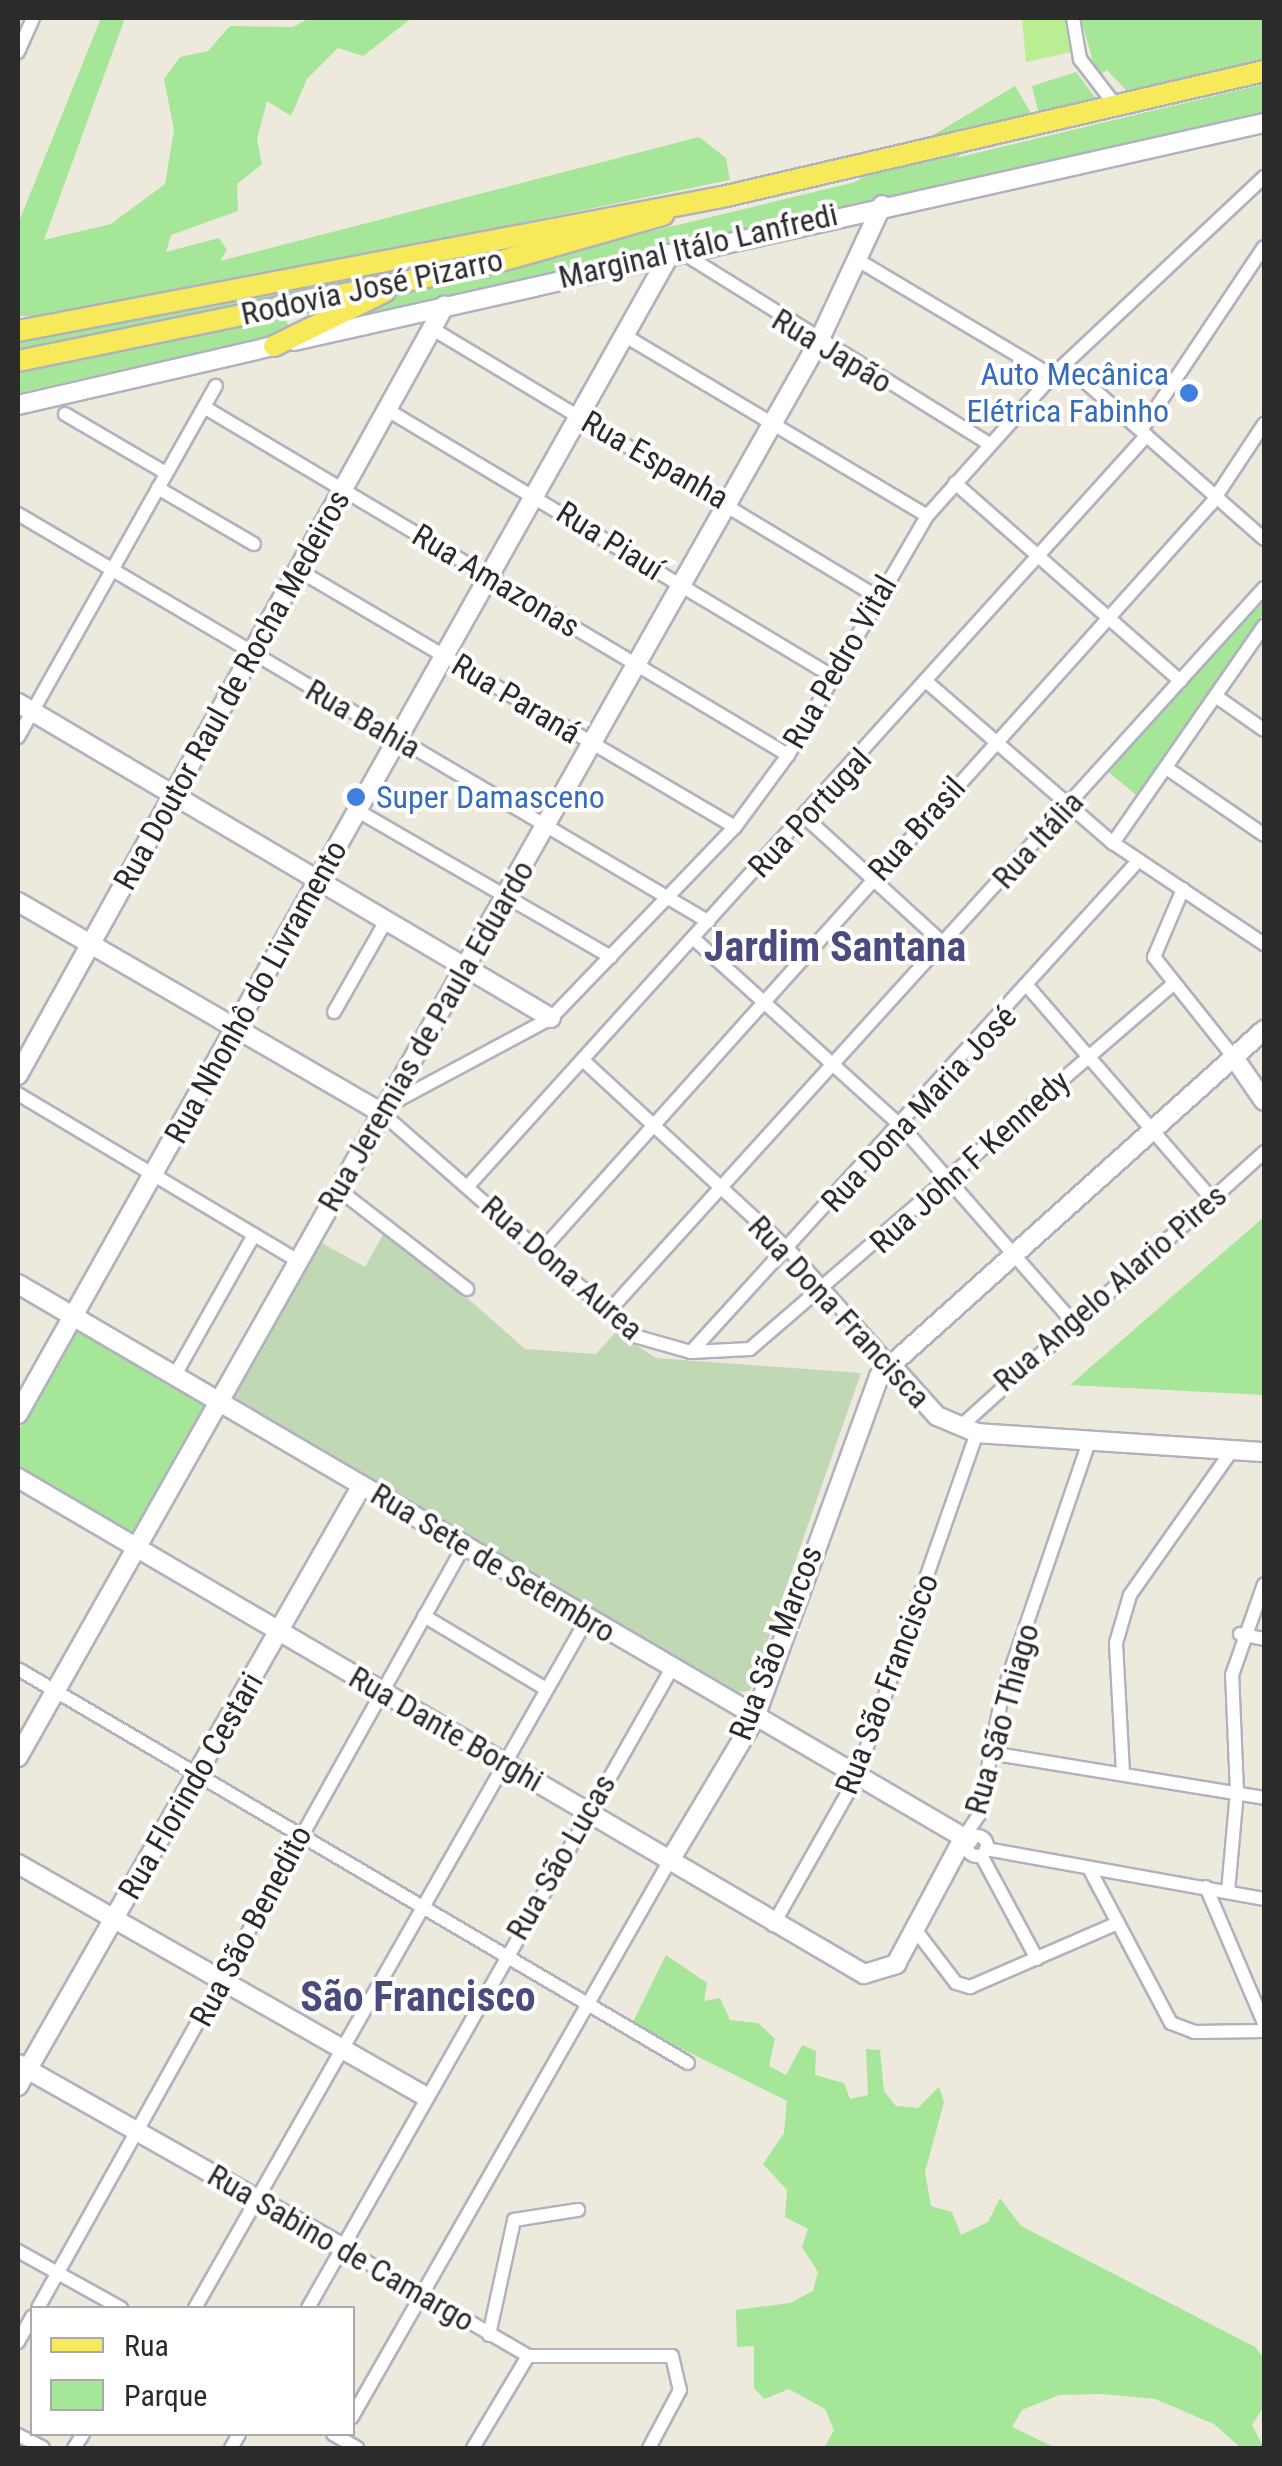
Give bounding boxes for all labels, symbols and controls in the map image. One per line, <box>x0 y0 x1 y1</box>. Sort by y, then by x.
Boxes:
street label: Marginal Itálo Lanfredi <box>555 195 841 297</box>
street label: Rodovia José Pizarro <box>238 241 506 333</box>
street label: Rua Japão <box>765 300 899 402</box>
place label: Auto Mecânica Elétrica Fabinho <box>966 356 1169 431</box>
marker: Auto Mecânica Elétrica Fabinho <box>1178 382 1200 404</box>
street label: Rua Espanha <box>575 403 735 517</box>
street label: Rua Doutor Raul de Rocha Medeiros <box>106 483 358 897</box>
street label: Rua Piauí <box>550 493 670 589</box>
street label: Rua Amazonas <box>405 516 587 646</box>
street label: Rua Pedro Vital <box>775 568 905 756</box>
street label: Rua Paraná <box>445 646 587 752</box>
street label: Rua Bahia <box>299 671 427 767</box>
street label: Rua Portugal <box>740 740 880 886</box>
street label: Rua Brasil <box>860 769 974 889</box>
place label: Super Damasceno <box>376 778 605 816</box>
street label: Rua Itália <box>984 783 1092 897</box>
marker: Super Damasceno <box>345 786 367 808</box>
street label: Rua Nhonhô do Livramento <box>157 834 355 1150</box>
street label: Rua Jeremias de Paula Eduardo <box>310 854 542 1218</box>
district label: Jardim Santana <box>704 922 966 972</box>
street label: Rua Dona Maria José <box>814 998 1024 1220</box>
street label: Rua John F Kennedy <box>862 1062 1078 1262</box>
street label: Rua Angelo Alario Pires <box>986 1176 1234 1400</box>
street label: Rua Dona Aurea <box>473 1188 651 1348</box>
street label: Rua Dona Francisca <box>740 1208 938 1416</box>
street label: Rua Sete de Setembro <box>364 1475 622 1651</box>
street label: Rua São Marcos <box>721 1541 831 1745</box>
street label: Rua São Francisco <box>827 1568 947 1800</box>
street label: Rua São Thiago <box>956 1619 1048 1819</box>
street label: Rua Dante Borghi <box>342 1658 550 1800</box>
street label: Rua Florindo Cestari <box>111 1666 271 1906</box>
street label: Rua São Lucas <box>498 1767 624 1947</box>
street label: Rua São Benedito <box>182 1819 320 2033</box>
district label: São Francisco <box>300 1972 536 2022</box>
street label: Rua Sabino de Camargo <box>201 2156 481 2340</box>
legend <box>30 2306 355 2436</box>
text: Rua <box>124 2328 169 2363</box>
text: Parque <box>124 2378 207 2413</box>

